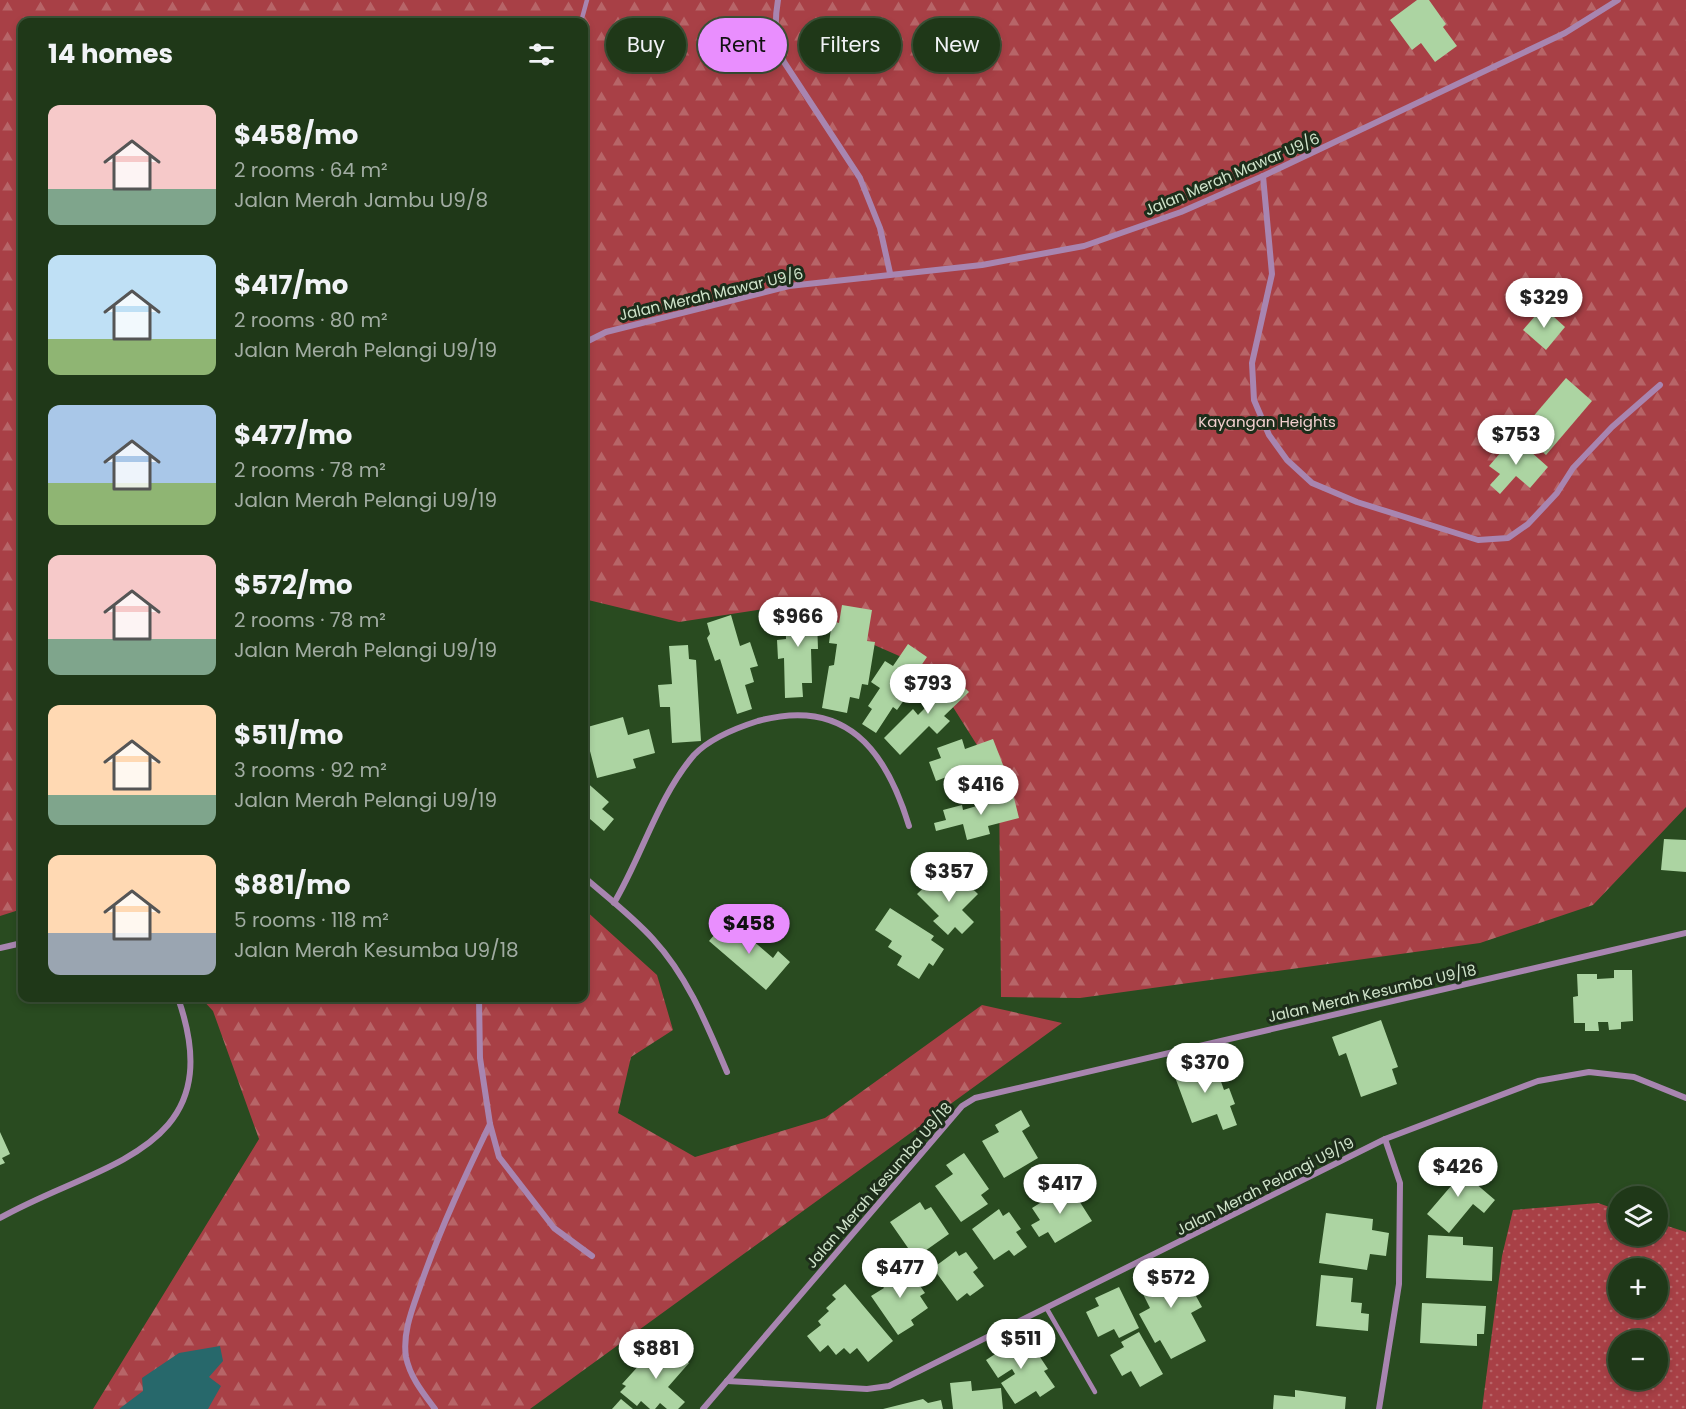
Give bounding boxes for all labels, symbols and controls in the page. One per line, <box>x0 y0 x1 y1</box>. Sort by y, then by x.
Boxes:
chip: Buy <box>606 18 686 72</box>
chip: Rent <box>698 18 787 72</box>
chip: Filters <box>799 18 901 72</box>
chip: New <box>913 18 1000 72</box>
text: 14 homes <box>48 36 173 72</box>
icon: filters <box>525 38 558 71</box>
text: $458/mo <box>234 117 358 153</box>
street label: Jalan Merah Mawar U9/6 <box>1141 128 1323 220</box>
icon: home <box>96 129 168 201</box>
text: 2 rooms · 64 m² <box>234 156 388 184</box>
text: Jalan Merah Jambu U9/8 <box>234 186 488 214</box>
street label: Jalan Merah Mawar U9/6 <box>617 263 805 325</box>
text: $417/mo <box>234 267 348 303</box>
pin: $329 <box>1508 278 1580 329</box>
icon: home <box>96 279 168 351</box>
text: $329 <box>1520 283 1568 311</box>
text: 2 rooms · 80 m² <box>234 306 388 334</box>
text: Jalan Merah Pelangi U9/19 <box>234 336 497 364</box>
park label: Kayangan Heights <box>1198 411 1336 432</box>
pin: $753 <box>1480 415 1552 466</box>
text: $477/mo <box>234 417 352 453</box>
text: $753 <box>1492 420 1540 448</box>
icon: home <box>96 429 168 501</box>
text: 2 rooms · 78 m² <box>234 456 386 484</box>
text: Jalan Merah Pelangi U9/19 <box>234 486 497 514</box>
text: $572/mo <box>234 567 353 603</box>
icon: home <box>96 579 168 651</box>
pin: $966 <box>762 597 834 648</box>
text: $966 <box>773 602 823 630</box>
text: 2 rooms · 78 m² <box>234 606 386 634</box>
text: Jalan Merah Pelangi U9/19 <box>234 636 497 664</box>
pin: $793 <box>892 664 964 715</box>
text: $793 <box>904 669 952 697</box>
text: $511/mo <box>234 717 343 753</box>
icon: home <box>96 729 168 801</box>
text: 3 rooms · 92 m² <box>234 756 387 784</box>
pin: $416 <box>945 765 1017 816</box>
text: $416 <box>958 770 1004 798</box>
text: Jalan Merah Pelangi U9/19 <box>234 786 497 814</box>
pin: $357 <box>913 852 985 903</box>
text: $357 <box>925 857 973 885</box>
text: $881/mo <box>234 867 350 903</box>
icon: home <box>96 879 168 951</box>
pin: $458 <box>713 904 785 955</box>
text: 5 rooms · 118 m² <box>234 906 389 934</box>
text: $458 <box>723 909 775 937</box>
text: Jalan Merah Kesumba U9/18 <box>234 936 519 964</box>
street label: Jalan Merah Kesumba U9/18 <box>1266 959 1478 1027</box>
pin: $370 <box>1169 1043 1241 1094</box>
text: $370 <box>1181 1048 1230 1076</box>
street label: Jalan Merah Kesumba U9/18 <box>801 1098 957 1272</box>
street label: Jalan Merah Pelangi U9/19 <box>1172 1132 1358 1240</box>
pin: $426 <box>1422 1147 1494 1198</box>
text: $426 <box>1433 1152 1483 1180</box>
pin: $417 <box>1024 1164 1096 1215</box>
text: $417 <box>1038 1169 1082 1197</box>
map controls <box>1608 1186 1668 1390</box>
button: layers <box>1608 1186 1668 1246</box>
pin: $477 <box>864 1248 936 1299</box>
text: $477 <box>876 1253 924 1281</box>
pin: $572 <box>1135 1258 1207 1309</box>
button: + <box>1608 1258 1668 1318</box>
text: $572 <box>1147 1263 1195 1291</box>
pin: $511 <box>985 1319 1057 1370</box>
text: $511 <box>1000 1324 1042 1352</box>
pin: $881 <box>620 1329 692 1380</box>
button: − <box>1608 1330 1668 1390</box>
text: $881 <box>633 1334 679 1362</box>

